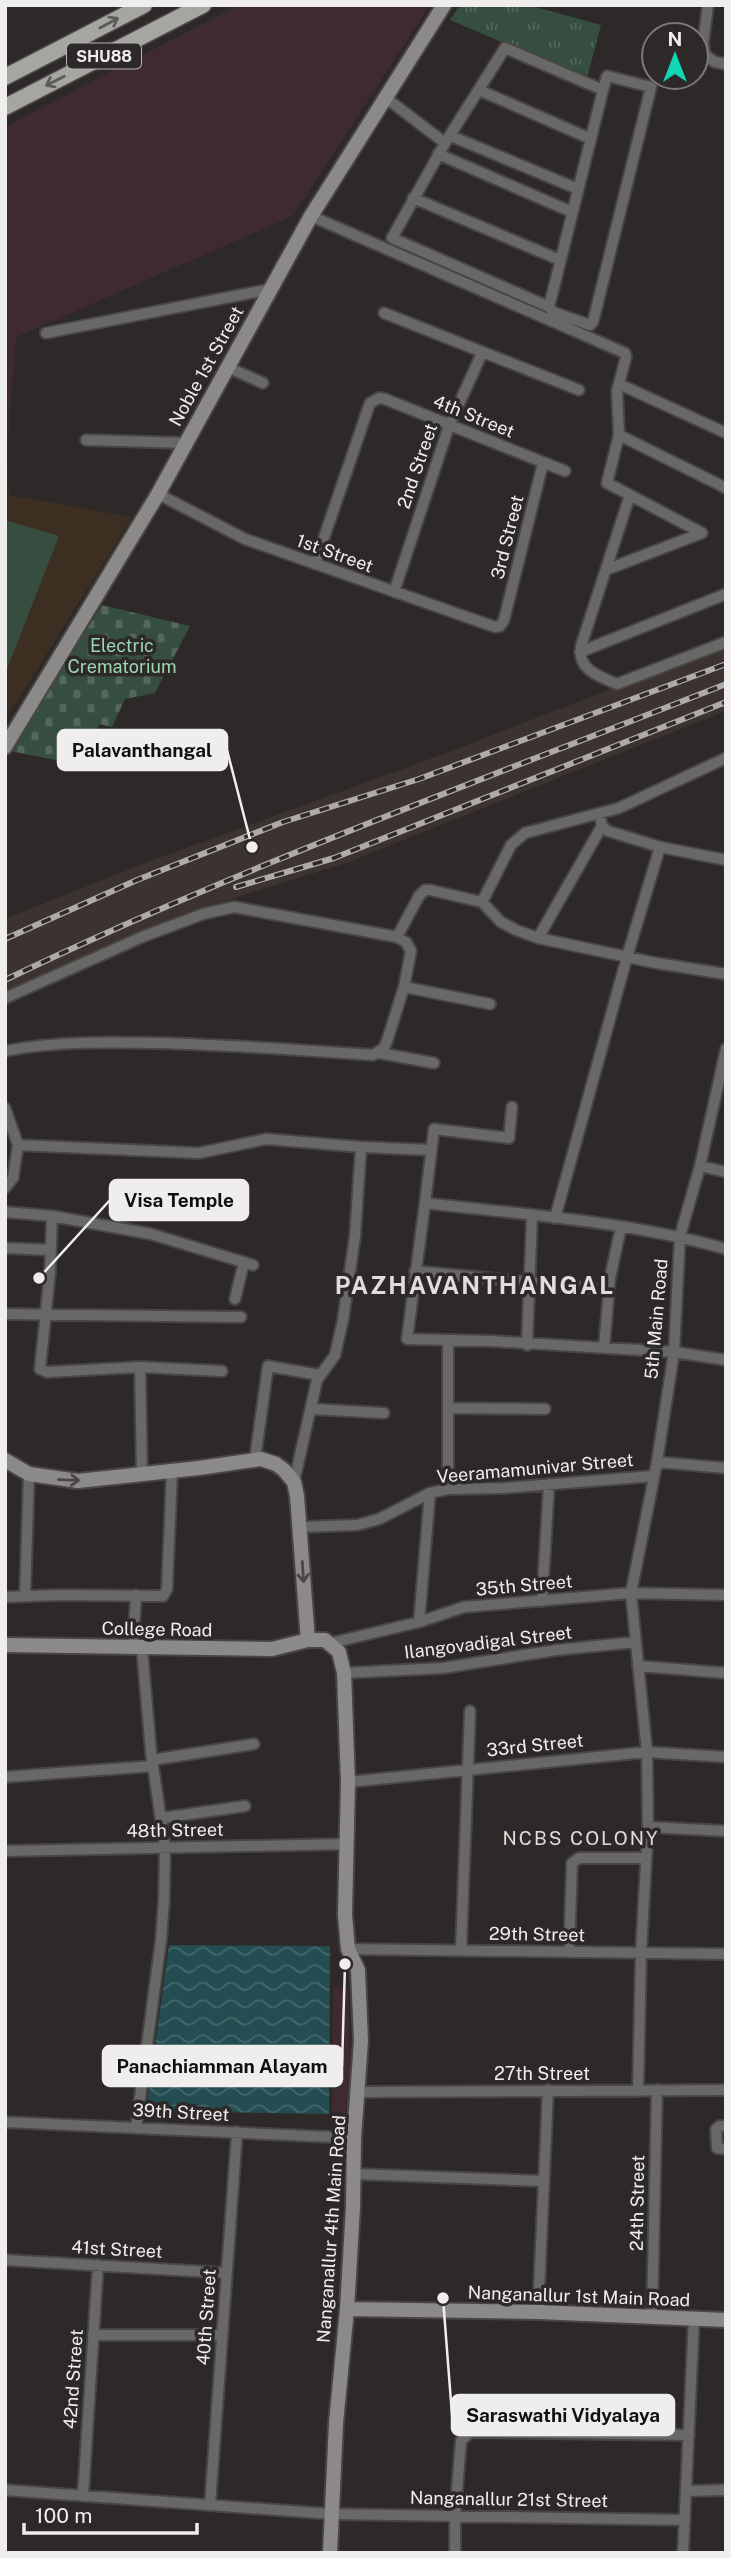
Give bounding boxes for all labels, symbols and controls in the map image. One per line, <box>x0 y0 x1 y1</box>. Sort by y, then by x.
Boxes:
one-way arrow <box>98 16 119 30</box>
north arrow <box>640 21 710 91</box>
text: N <box>668 28 682 50</box>
road number: SHU88 <box>67 44 141 68</box>
one-way arrow <box>45 75 66 88</box>
street label: Noble 1st Street <box>164 302 248 430</box>
street label: 4th Street <box>430 390 518 442</box>
street label: 2nd Street <box>393 421 441 511</box>
street label: 3rd Street <box>486 493 528 581</box>
street label: 1st Street <box>294 529 376 577</box>
park label: Electric Crematorium <box>67 635 177 677</box>
callout: Palavanthangal <box>58 730 227 770</box>
text: Palavanthangal <box>72 739 212 761</box>
callout: Visa Temple <box>110 1180 248 1220</box>
text: Visa Temple <box>124 1189 234 1211</box>
street label: 5th Main Road <box>640 1258 672 1380</box>
district label: PAZHAVANTHANGAL <box>335 1271 615 1299</box>
street label: Veeramamunivar Street <box>436 1449 634 1487</box>
one-way arrow <box>57 1473 80 1486</box>
one-way arrow <box>297 1560 310 1583</box>
street label: 35th Street <box>475 1570 573 1600</box>
street label: College Road <box>101 1618 213 1640</box>
street label: Ilangovadigal Street <box>403 1621 573 1663</box>
street label: 33rd Street <box>486 1729 584 1761</box>
street label: 48th Street <box>126 1819 224 1841</box>
district label: NCBS COLONY <box>503 1827 660 1849</box>
street label: 29th Street <box>489 1923 585 1945</box>
callout: Panachiamman Alayam <box>103 2046 342 2086</box>
text: Panachiamman Alayam <box>116 2055 328 2077</box>
street label: 27th Street <box>494 2063 590 2084</box>
street label: 39th Street <box>132 2099 230 2125</box>
street label: Nanganallur 4th Main Road <box>313 2114 349 2344</box>
street label: 24th Street <box>626 2155 648 2251</box>
street label: 41st Street <box>71 2236 163 2262</box>
street label: 40th Street <box>192 2268 220 2366</box>
street label: Nanganallur 1st Main Road <box>467 2282 691 2310</box>
street label: 42nd Street <box>59 2328 87 2430</box>
callout: Saraswathi Vidyalaya <box>452 2395 674 2435</box>
text: Saraswathi Vidyalaya <box>466 2404 660 2426</box>
street label: Nanganallur 21st Street <box>410 2487 608 2511</box>
scale bar <box>24 2492 198 2536</box>
text: 100 m <box>35 2503 92 2528</box>

